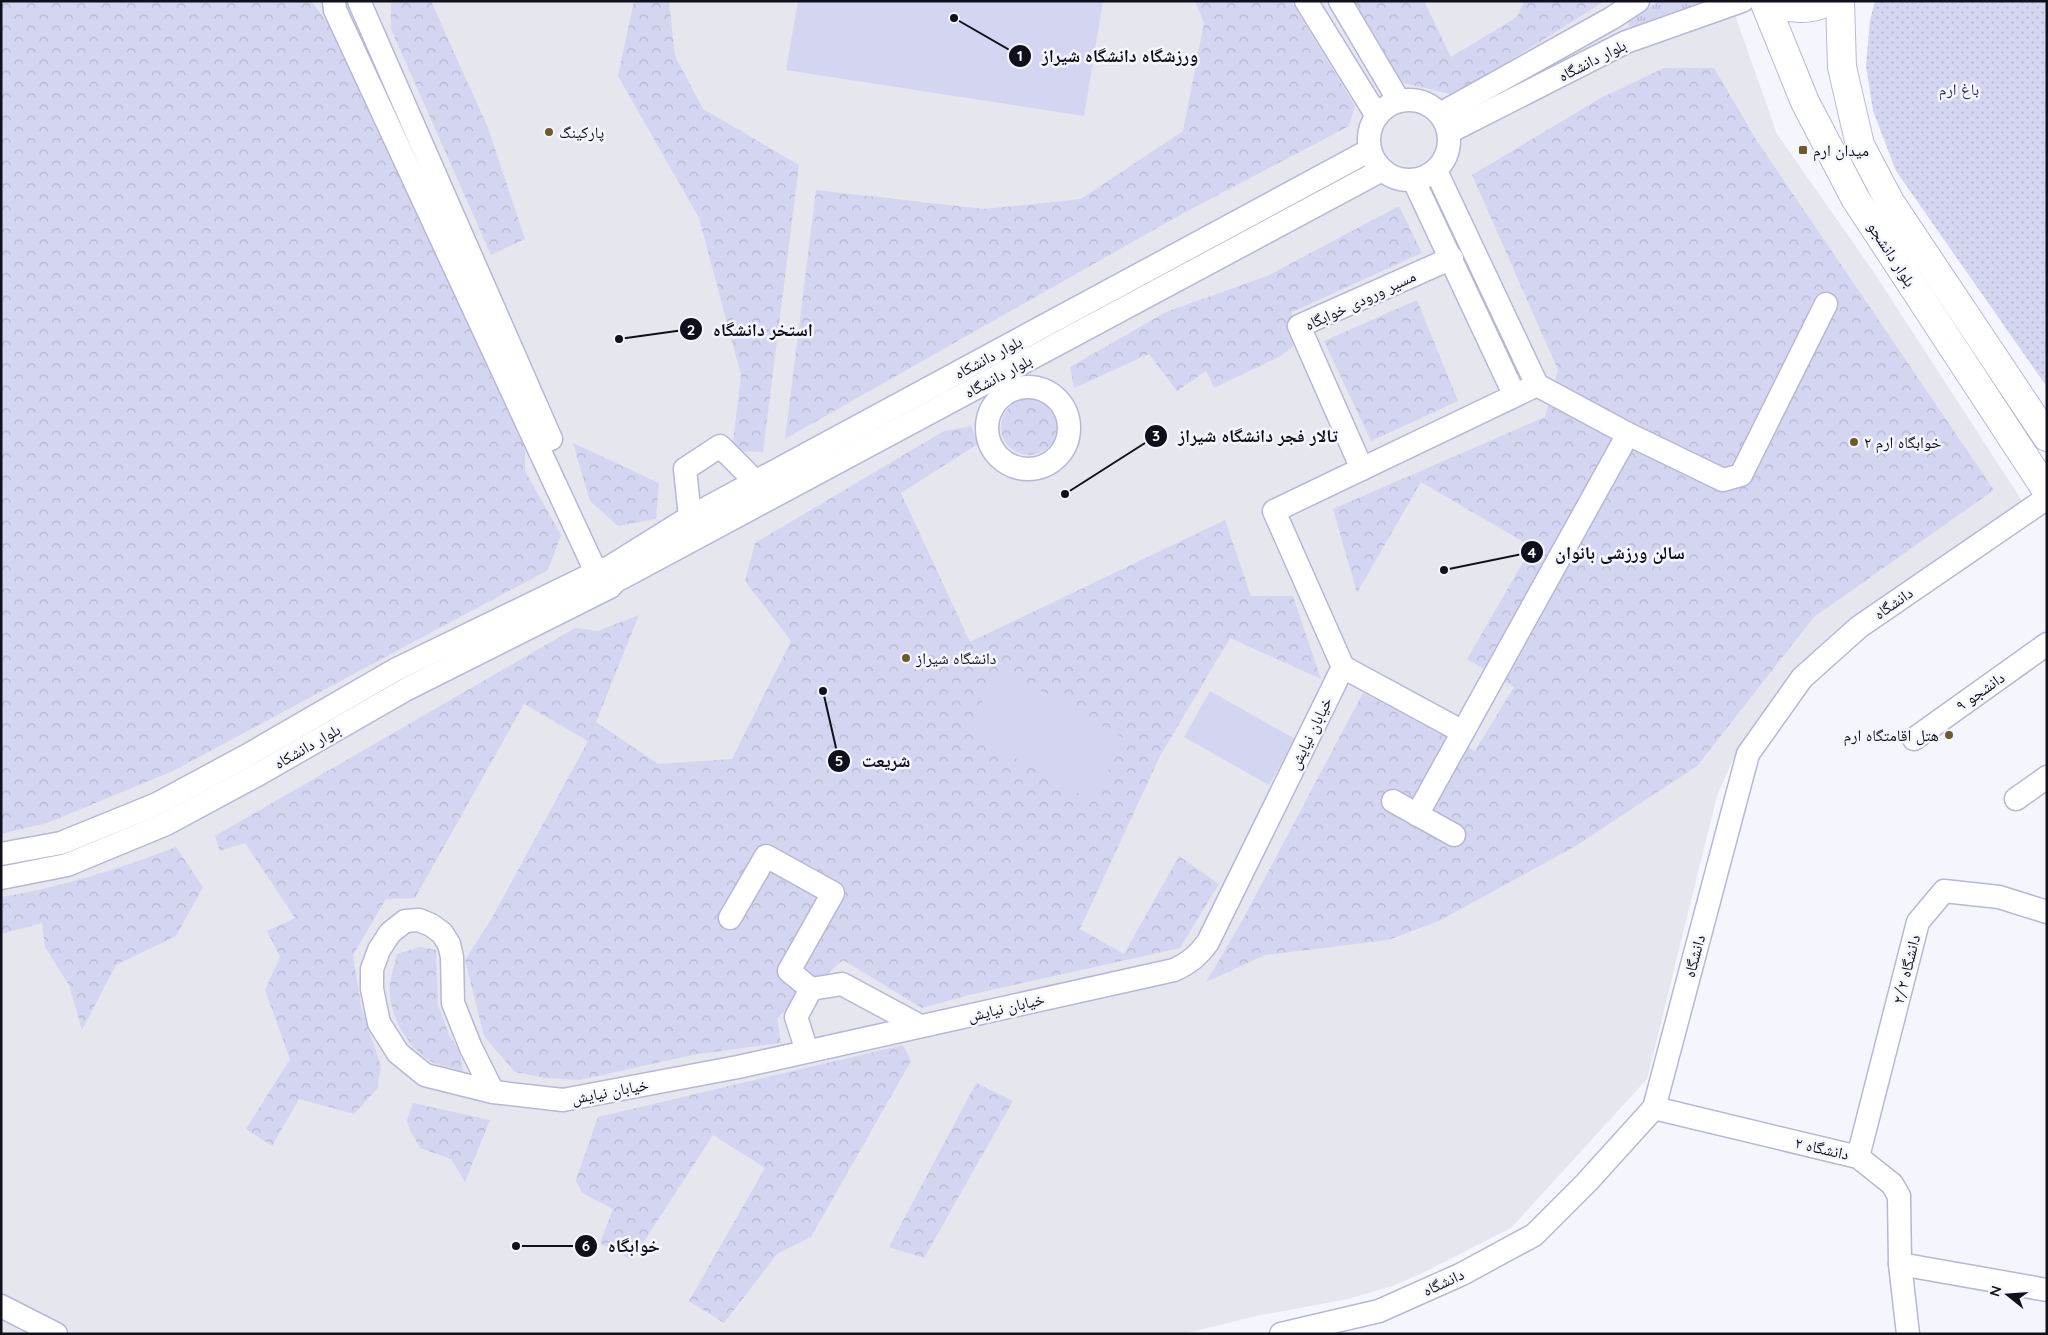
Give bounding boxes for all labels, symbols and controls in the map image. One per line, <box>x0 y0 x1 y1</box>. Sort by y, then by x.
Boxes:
street label: بلوار دانشگاه <box>1555 34 1629 86</box>
callout: ورزشگاه دانشگاه شیراز <box>1007 40 1208 73</box>
text: ورزشگاه دانشگاه شیراز <box>1041 44 1198 67</box>
text: 1 <box>1017 46 1023 65</box>
park label: باغ ارم <box>1939 79 1979 100</box>
place label: پارکینگ <box>559 122 604 142</box>
marker: پارکینگ <box>543 126 555 138</box>
place label: میدان ارم <box>1813 140 1869 161</box>
marker: میدان ارم <box>1797 144 1809 156</box>
street label: بلوار دانشجو <box>1864 218 1920 290</box>
street label: مسیر ورودی خوابگاه <box>1301 266 1419 335</box>
callout: استخر دانشگاه <box>678 313 823 346</box>
text: استخر دانشگاه <box>713 318 813 341</box>
text: 2 <box>687 320 695 339</box>
street label: بلوار دانشکاه <box>951 331 1025 383</box>
street label: بلوار دانشگاه <box>961 350 1035 402</box>
callout: تالار فجر دانشگاه شیراز <box>1143 419 1348 452</box>
text: تالار فجر دانشگاه شیراز <box>1177 424 1338 447</box>
text: 3 <box>1152 426 1160 445</box>
place label: خوابگاه ارم ۲ <box>1864 432 1942 453</box>
marker: خوابگاه ارم ۲ <box>1848 436 1860 448</box>
callout: سالن ورزشی بانوان <box>1520 536 1695 569</box>
text: سالن ورزشی بانوان <box>1555 541 1685 564</box>
text: 4 <box>1528 543 1537 562</box>
street label: دانشگاه <box>1869 582 1917 624</box>
place label: دانشگاه شیراز <box>915 648 996 668</box>
marker: دانشگاه شیراز <box>900 652 912 664</box>
street label: ۹ دانشجو <box>1952 667 2008 715</box>
street label: خیابان نیایش <box>1284 693 1337 773</box>
street label: بلوار دانشکاه <box>270 719 344 773</box>
place label: هتل اقامتگاه ارم <box>1844 725 1939 746</box>
marker: هتل اقامتگاه ارم <box>1943 729 1955 741</box>
callout: شریعت <box>826 744 920 777</box>
text: شریعت <box>862 749 910 772</box>
text: 5 <box>835 751 843 770</box>
street label: دانشگاه <box>1679 932 1709 980</box>
street label: ۲/۲ دانشگاه <box>1888 932 1924 1006</box>
street label: خیابان نیایش <box>966 988 1047 1027</box>
street label: خیابان نیایش <box>570 1074 650 1109</box>
street label: ۲ دانشگاه <box>1793 1132 1851 1164</box>
callout: خوابگاه <box>574 1229 670 1262</box>
text: خوابگاه <box>608 1234 660 1257</box>
text: 6 <box>582 1236 590 1255</box>
street label: دانشگاه <box>1419 1264 1467 1300</box>
north arrow <box>1983 1270 2033 1320</box>
text: N <box>1985 1284 2006 1299</box>

